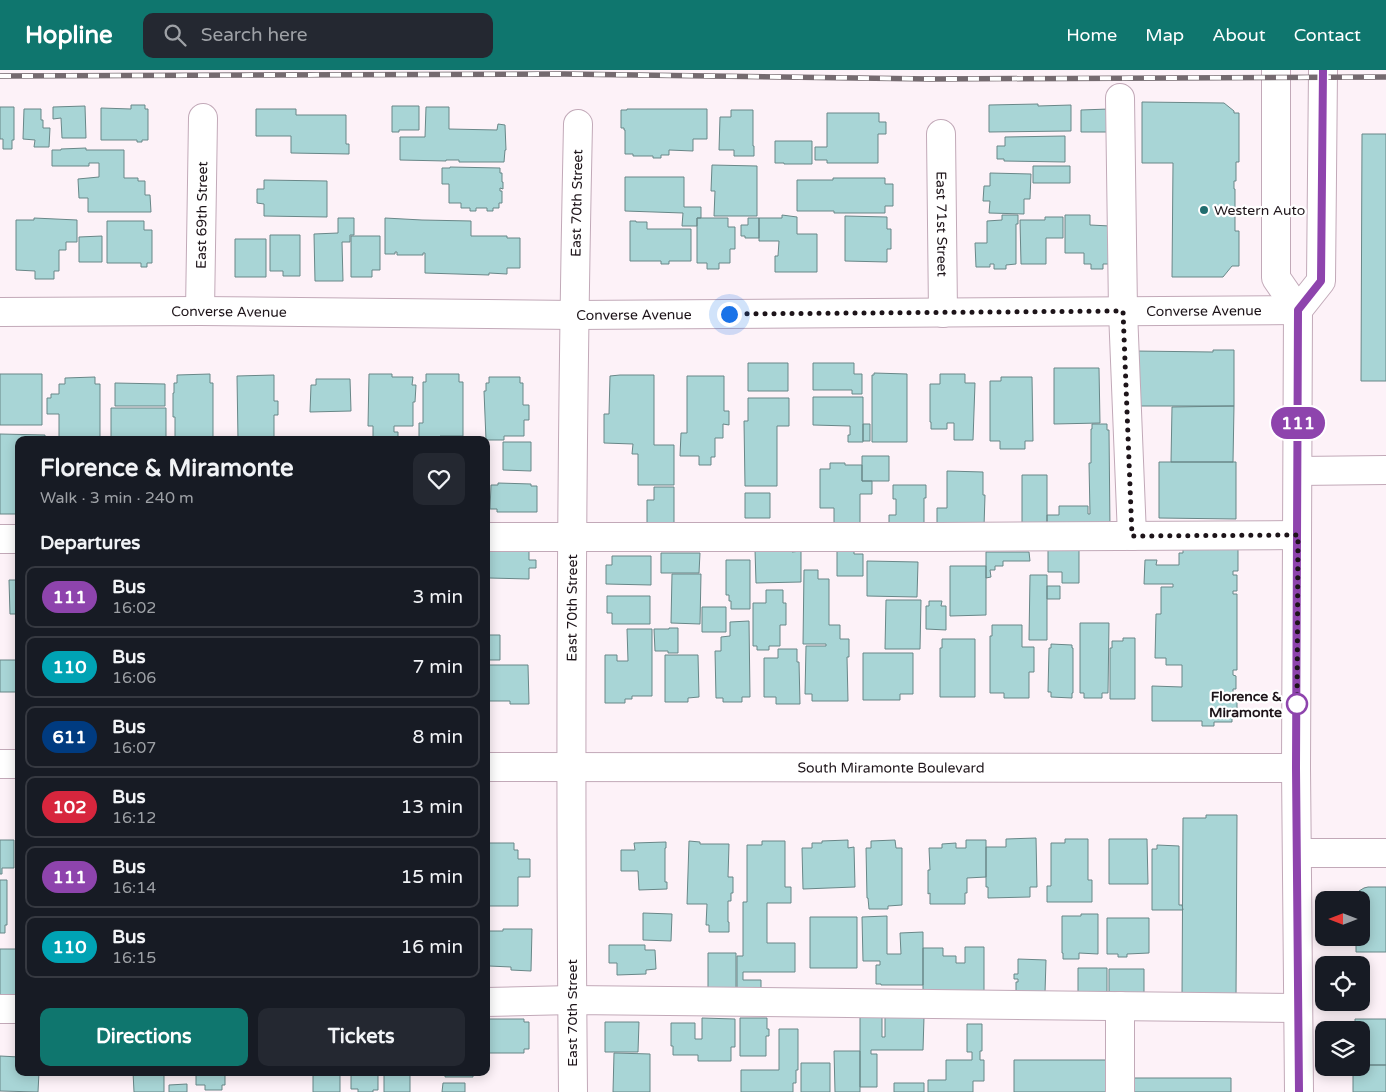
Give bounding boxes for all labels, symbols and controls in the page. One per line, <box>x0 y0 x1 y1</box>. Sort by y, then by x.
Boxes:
search box <box>143 13 493 58</box>
text: Hopline <box>25 21 113 50</box>
icon: search <box>161 21 189 49</box>
text: Search here <box>201 24 308 46</box>
text: Home <box>1066 24 1117 46</box>
text: Map <box>1145 24 1184 46</box>
text: About <box>1212 24 1266 46</box>
text: Contact <box>1294 24 1361 46</box>
street label: East 70th Street <box>567 148 586 257</box>
street label: East 69th Street <box>193 160 211 269</box>
street label: East 71st Street <box>932 171 951 278</box>
place label: Western Auto <box>1214 202 1305 219</box>
marker: Western Auto <box>1198 204 1210 216</box>
your location <box>717 302 742 327</box>
street label: Converse Avenue <box>1146 302 1262 320</box>
street label: Converse Avenue <box>171 303 287 321</box>
street label: Converse Avenue <box>576 306 692 324</box>
line badge: 111 <box>1269 407 1327 439</box>
text: 111 <box>1281 412 1315 434</box>
button: heart <box>413 453 465 505</box>
text: Florence & Miramonte <box>40 454 294 483</box>
text: Walk · 3 min · 240 m <box>40 488 194 508</box>
text: Departures <box>40 532 140 554</box>
street label: East 70th Street <box>564 554 581 662</box>
text: Bus <box>112 576 146 598</box>
text: 111 <box>53 586 86 608</box>
text: 3 min <box>412 586 463 608</box>
text: 16:02 <box>112 598 156 618</box>
text: Bus <box>112 646 146 668</box>
text: 110 <box>53 656 86 678</box>
text: 7 min <box>412 656 463 678</box>
text: 16:06 <box>112 668 156 688</box>
place label: Florence & Miramonte <box>1209 688 1282 721</box>
marker: Florence & Miramonte <box>1286 693 1308 715</box>
text: Bus <box>112 716 146 738</box>
text: 611 <box>53 726 86 748</box>
text: 8 min <box>412 726 463 748</box>
text: 16:07 <box>112 738 156 758</box>
street label: South Miramonte Boulevard <box>797 759 985 777</box>
text: Bus <box>112 786 146 808</box>
text: 102 <box>53 796 86 818</box>
text: 13 min <box>400 796 463 818</box>
text: 16:12 <box>112 808 156 828</box>
text: Bus <box>112 856 146 878</box>
text: 111 <box>53 866 86 888</box>
text: 15 min <box>400 866 463 888</box>
text: 16:14 <box>112 878 156 898</box>
north arrow <box>1315 891 1370 946</box>
map controls <box>1315 891 1370 1076</box>
text: Bus <box>112 926 146 948</box>
text: 110 <box>53 936 86 958</box>
text: 16 min <box>400 936 463 958</box>
text: 16:15 <box>112 948 156 968</box>
button: locate <box>1315 956 1370 1011</box>
street label: East 70th Street <box>564 959 581 1067</box>
button: Directions <box>40 1008 248 1066</box>
button: Tickets <box>258 1008 465 1066</box>
button: layers <box>1315 1021 1370 1076</box>

